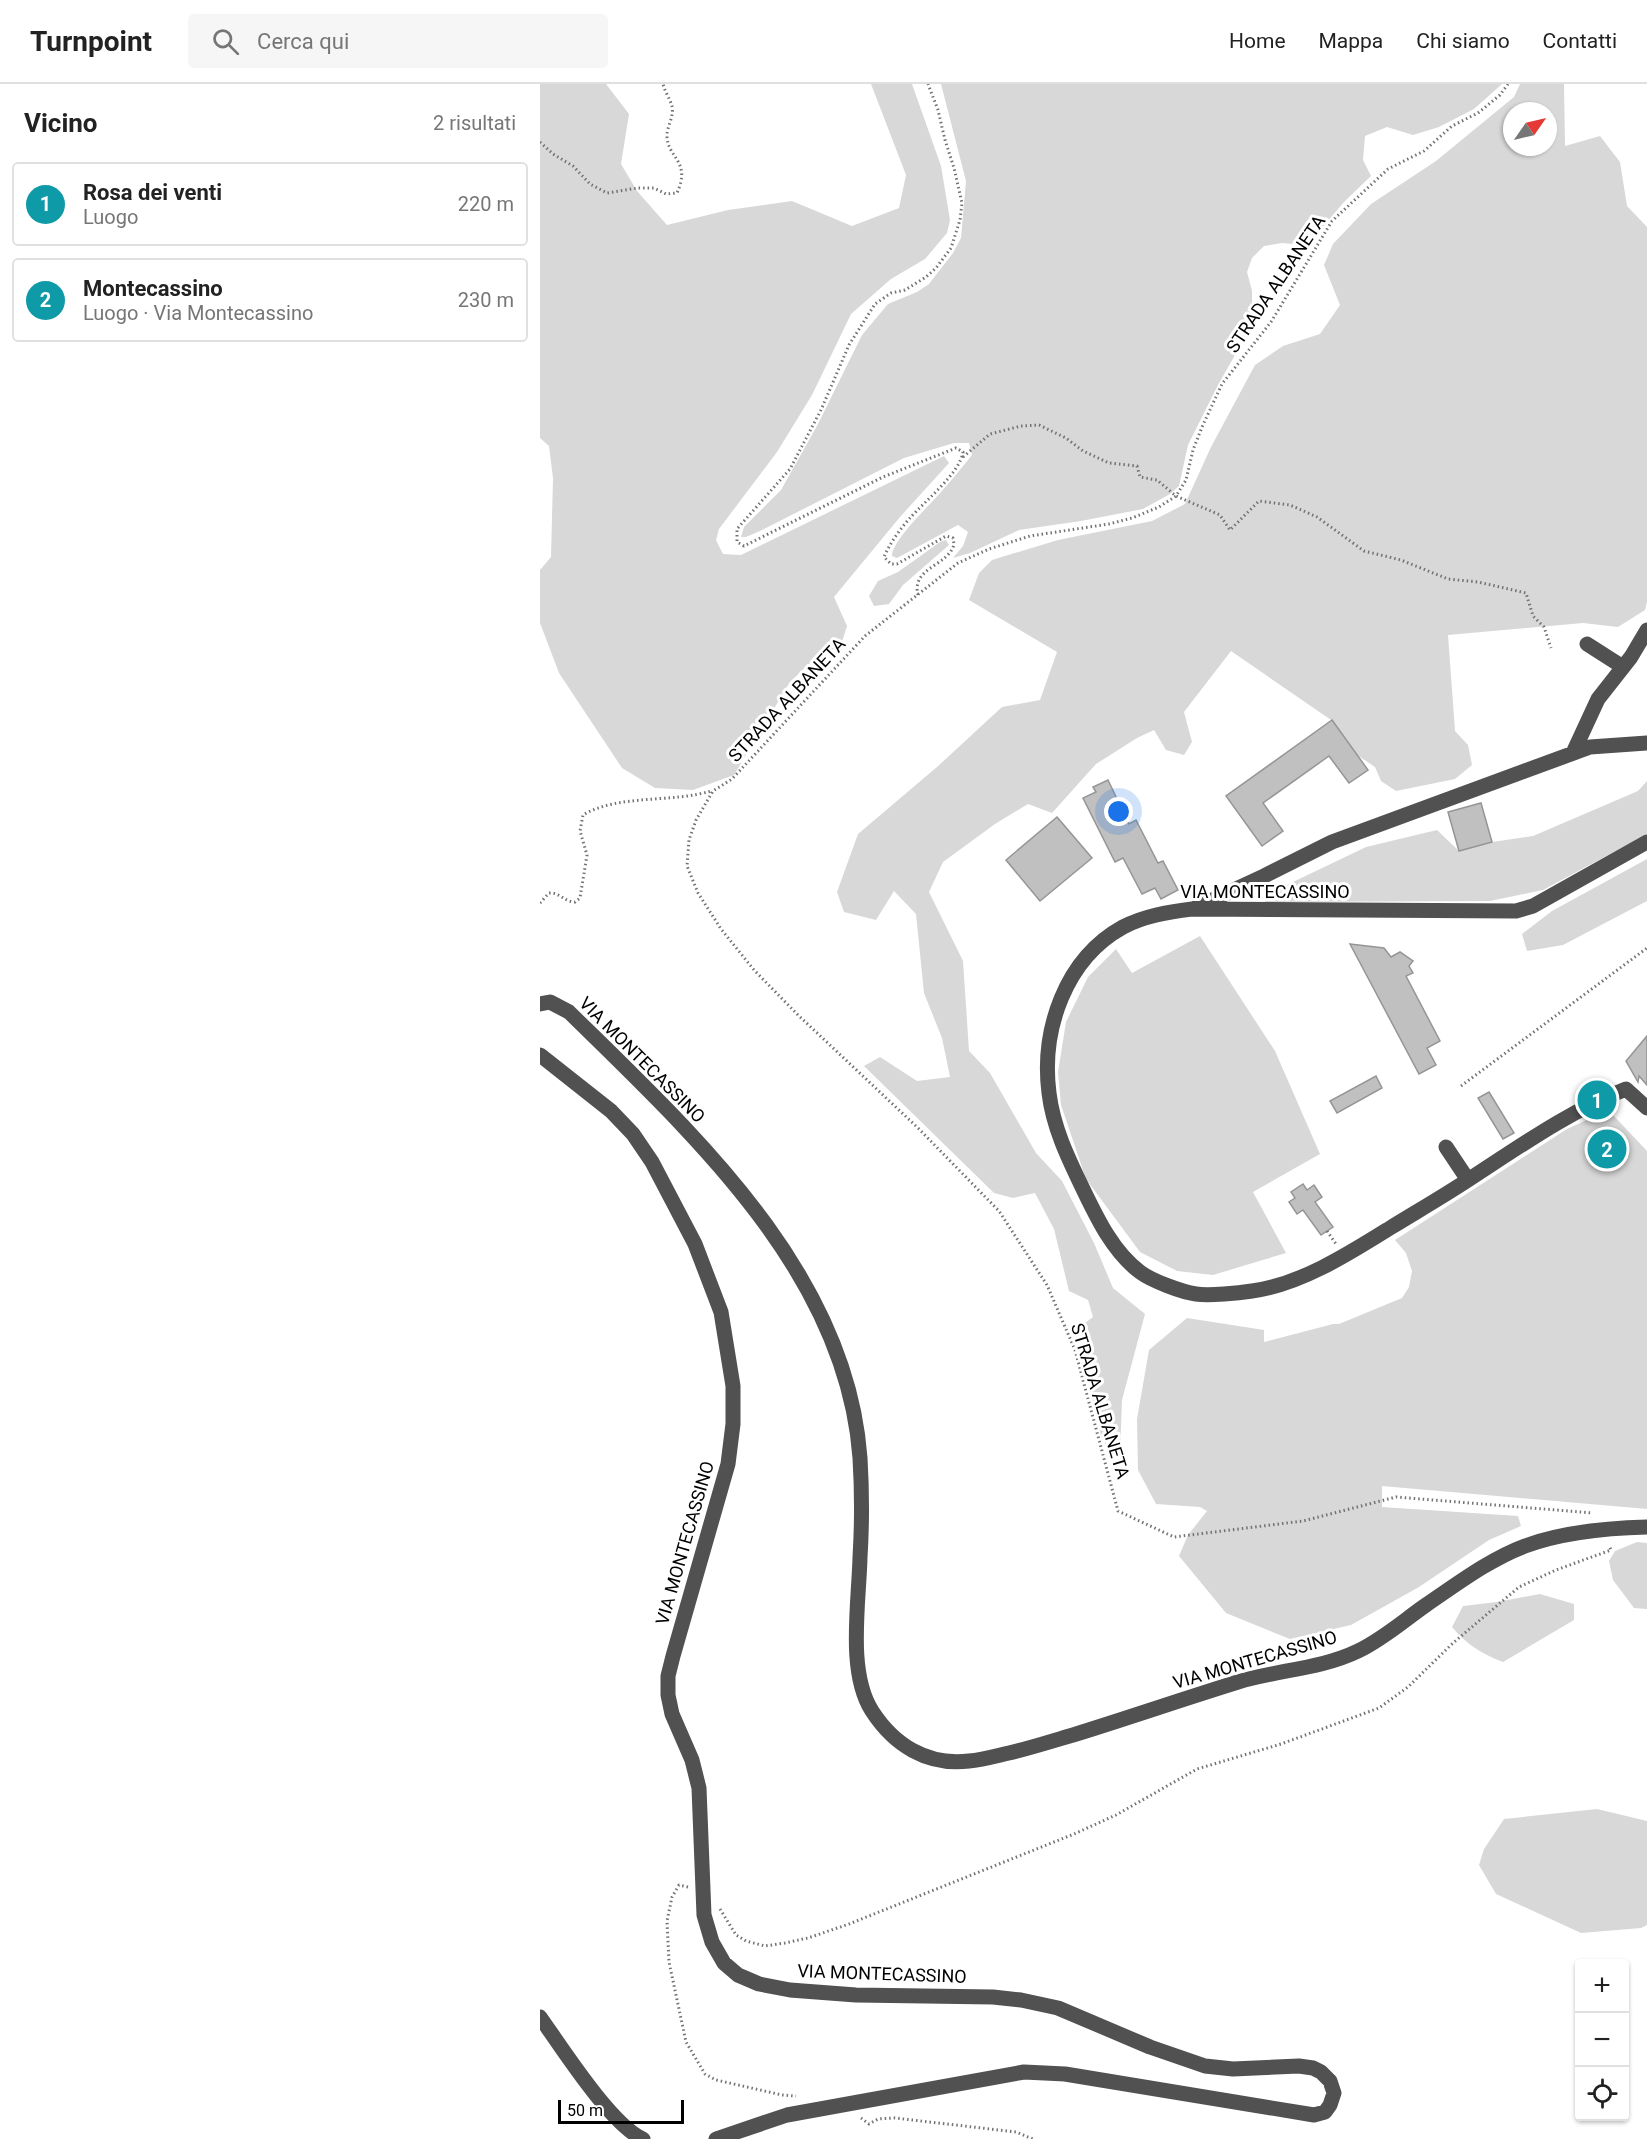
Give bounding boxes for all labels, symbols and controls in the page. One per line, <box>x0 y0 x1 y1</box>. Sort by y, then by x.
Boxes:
search box <box>188 14 608 68</box>
text: Turnpoint <box>30 25 152 58</box>
icon: search <box>209 25 242 58</box>
text: Cerca qui <box>257 29 349 54</box>
text: Home <box>1229 29 1286 53</box>
text: Mappa <box>1319 29 1383 53</box>
text: Chi siamo <box>1416 29 1510 53</box>
text: Contatti <box>1543 29 1617 53</box>
north arrow <box>1503 102 1557 156</box>
text: Vicino <box>24 108 98 138</box>
text: 2 risultati <box>433 111 516 135</box>
text: Rosa dei venti <box>83 180 222 205</box>
text: 1 <box>40 192 51 216</box>
text: 220 m <box>458 192 514 216</box>
text: Luogo <box>83 205 138 229</box>
street label: STRADA ALBANETA <box>1222 211 1330 357</box>
text: Montecassino <box>83 276 223 301</box>
text: 2 <box>40 288 51 312</box>
text: 230 m <box>458 288 514 312</box>
text: Luogo · Via Montecassino <box>83 301 313 325</box>
street label: STRADA ALBANETA <box>724 633 850 766</box>
your location <box>1104 797 1133 826</box>
street label: VIA MONTECASSINO <box>1180 881 1350 902</box>
street label: VIA MONTECASSINO <box>575 992 710 1127</box>
pin: 1 <box>1578 1078 1616 1122</box>
pin: 2 <box>1588 1126 1626 1172</box>
street label: STRADA ALBANETA <box>1067 1321 1134 1481</box>
street label: VIA MONTECASSINO <box>651 1459 718 1627</box>
street label: VIA MONTECASSINO <box>1171 1626 1339 1693</box>
map controls <box>1575 1959 1629 2121</box>
button: + <box>1575 1959 1629 2013</box>
street label: VIA MONTECASSINO <box>797 1960 967 1987</box>
button: − <box>1575 2013 1629 2067</box>
button: locate <box>1575 2067 1629 2121</box>
scale bar <box>558 2097 684 2124</box>
text: 50 m <box>567 2101 603 2120</box>

